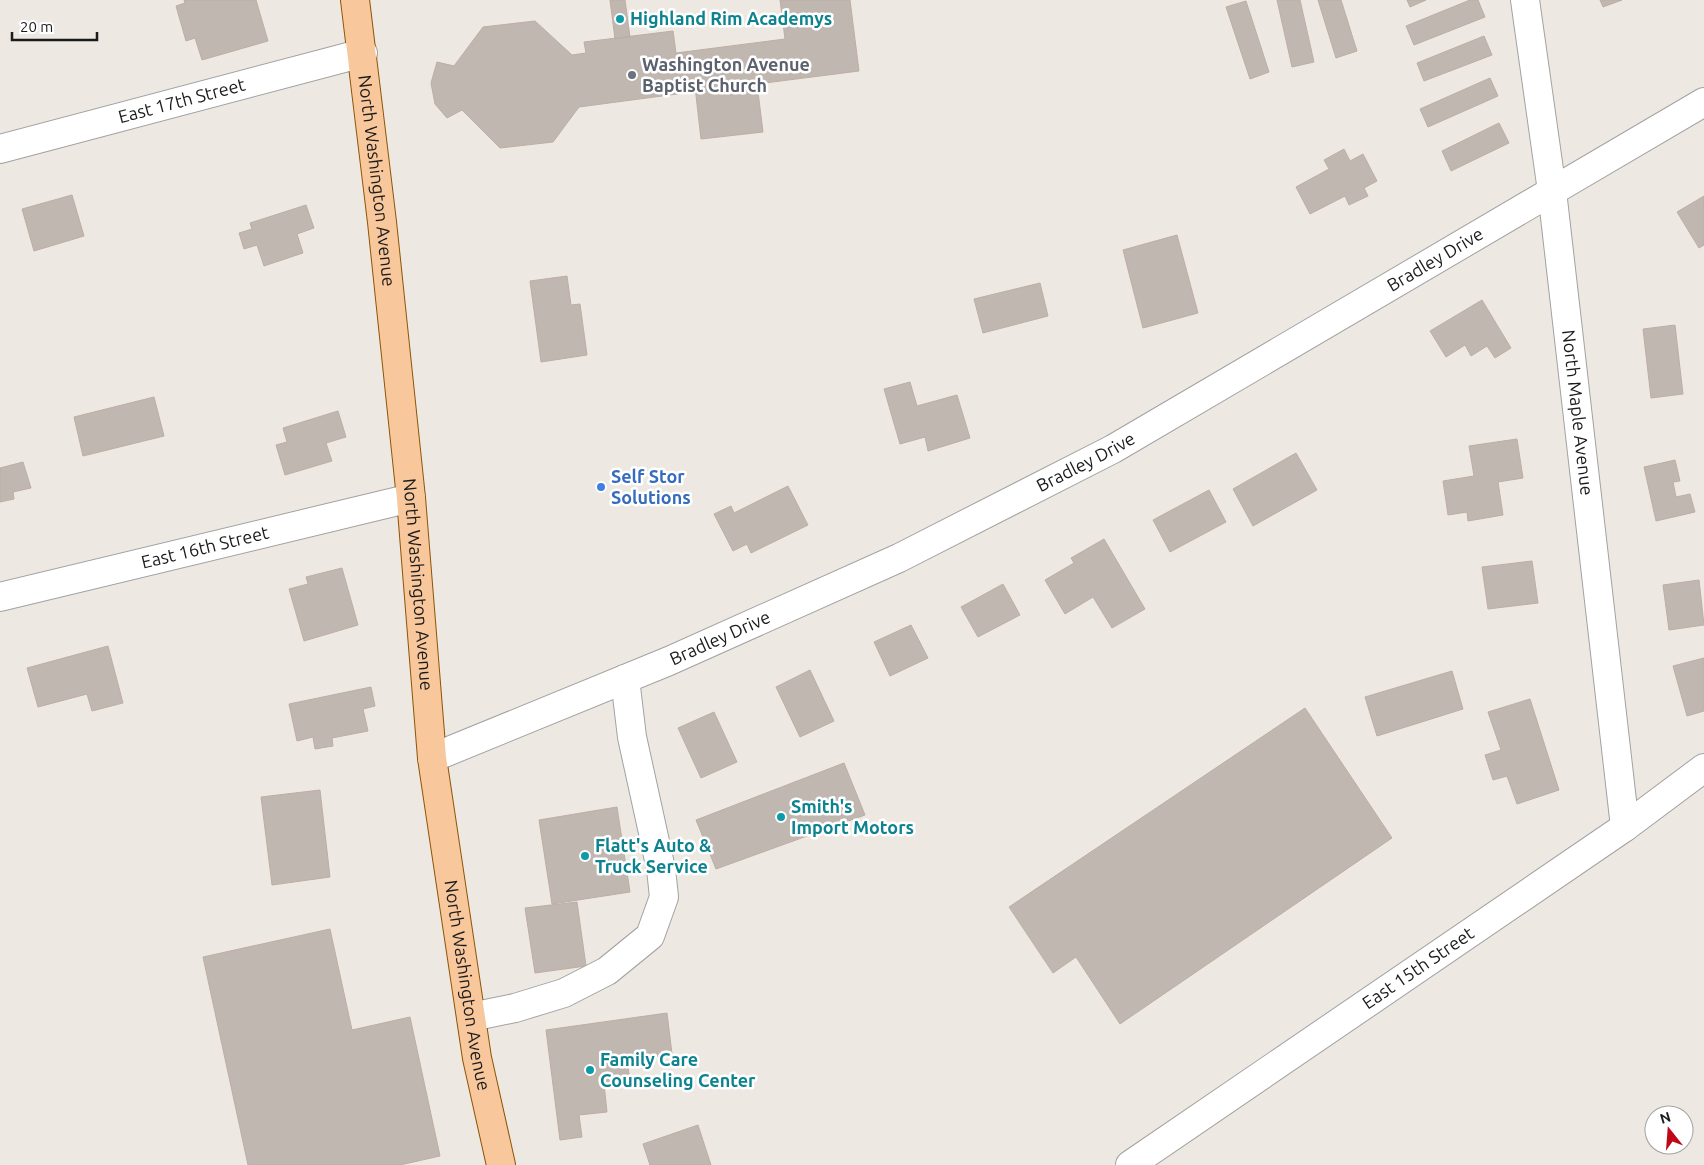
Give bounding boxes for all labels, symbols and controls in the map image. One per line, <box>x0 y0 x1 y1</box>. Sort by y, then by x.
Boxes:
place label: Highland Rim Academys <box>630 8 832 28</box>
scale bar <box>12 10 98 42</box>
marker: Highland Rim Academys <box>614 13 626 25</box>
text: 20 m <box>20 18 53 35</box>
place label: Washington Avenue Baptist Church <box>642 54 810 95</box>
marker: Washington Avenue Baptist Church <box>626 69 638 81</box>
street label: East 17th Street <box>116 74 247 126</box>
street label: North Washington Avenue <box>355 74 400 287</box>
street label: Bradley Drive <box>1383 223 1486 295</box>
street label: North Maple Avenue <box>1559 329 1598 496</box>
street label: Bradley Drive <box>1033 427 1138 495</box>
place label: Self Stor Solutions <box>611 466 691 507</box>
street label: North Washington Avenue <box>400 477 438 691</box>
marker: Self Stor Solutions <box>595 481 607 493</box>
street label: East 16th Street <box>139 522 271 572</box>
street label: Bradley Drive <box>666 606 773 668</box>
place label: Smith's Import Motors <box>791 796 914 837</box>
marker: Smith's Import Motors <box>775 811 787 823</box>
place label: Flatt's Auto & Truck Service <box>595 835 712 876</box>
marker: Flatt's Auto & Truck Service <box>579 850 591 862</box>
street label: North Washington Avenue <box>441 878 495 1092</box>
street label: East 15th Street <box>1358 922 1477 1012</box>
place label: Family Care Counseling Center <box>600 1049 756 1090</box>
marker: Family Care Counseling Center <box>584 1064 596 1076</box>
north arrow <box>1644 1105 1694 1155</box>
text: N <box>1658 1108 1673 1127</box>

